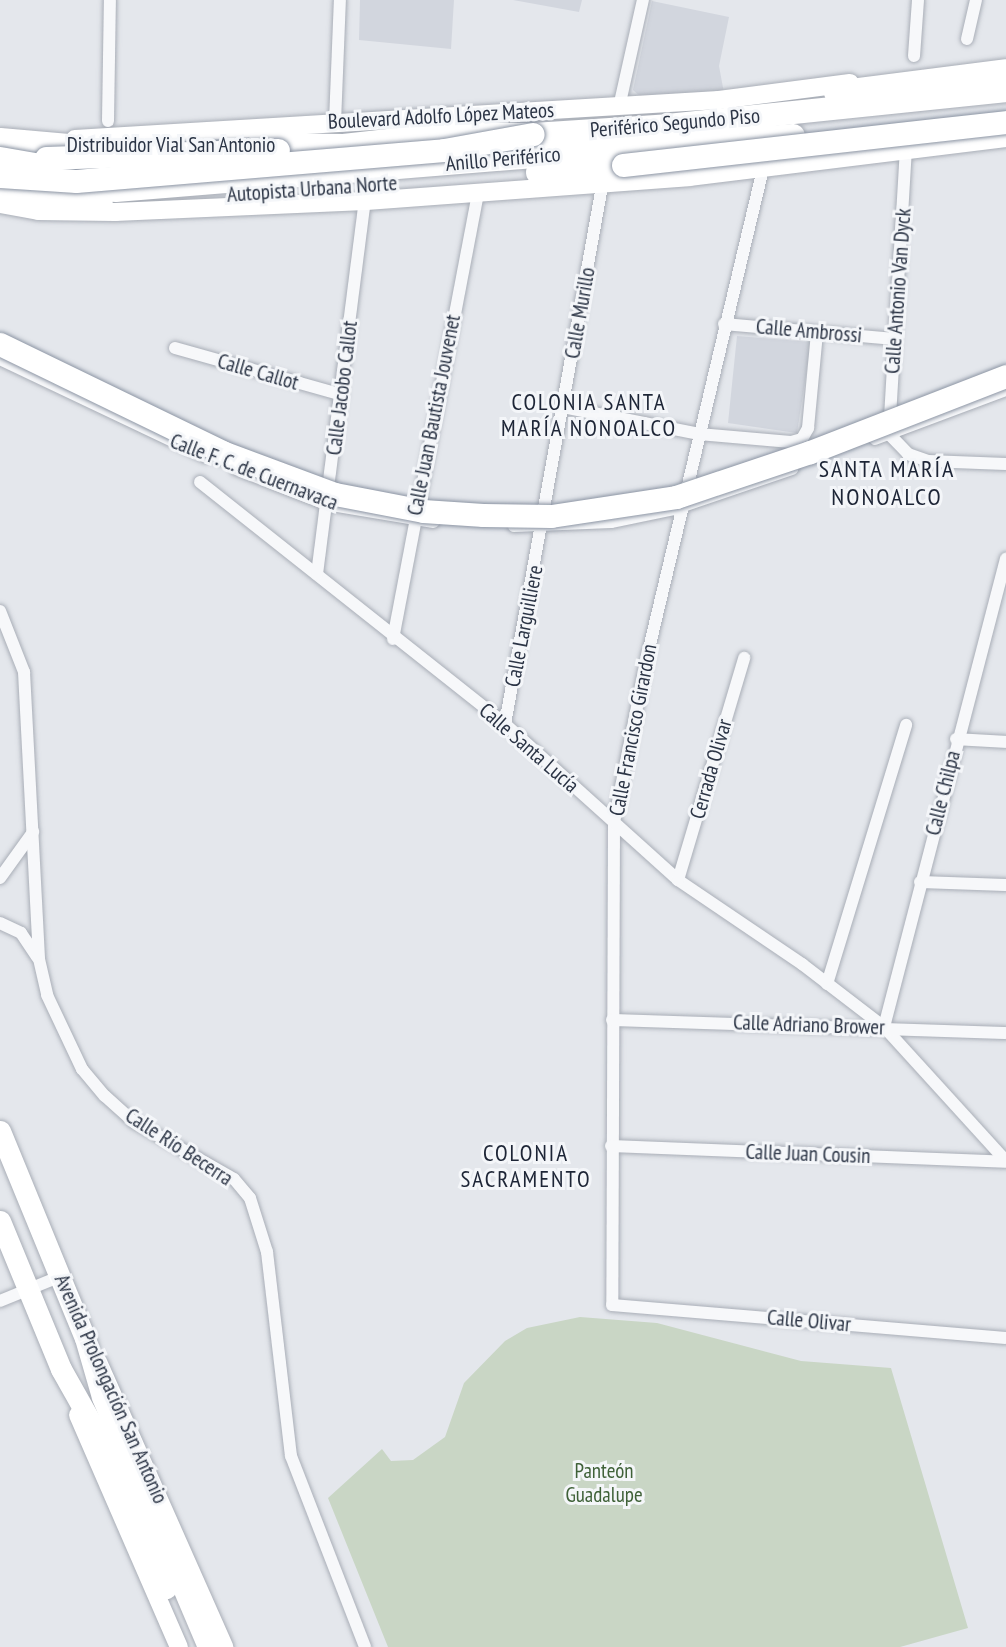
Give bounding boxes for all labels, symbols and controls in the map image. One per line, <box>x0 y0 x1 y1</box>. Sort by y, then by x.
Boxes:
street label: Boulevard Adolfo López Mateos <box>327 97 555 135</box>
street label: Periférico Segundo Piso <box>589 103 761 143</box>
street label: Distribuidor Vial San Antonio <box>66 132 276 158</box>
street label: Anillo Periférico <box>444 141 562 177</box>
street label: Autopista Urbana Norte <box>226 170 398 208</box>
street label: Calle Antonio Van Dyck <box>880 207 916 375</box>
street label: Calle Murillo <box>560 265 600 361</box>
street label: Calle Juan Bautista Jouvenet <box>402 312 466 518</box>
street label: Calle Ambrossi <box>755 314 863 348</box>
street label: Calle Jacobo Callot <box>321 319 363 457</box>
street label: Calle Callot <box>215 348 301 396</box>
district label: COLONIA SANTA MARÍA NONOALCO <box>502 388 676 442</box>
street label: Calle F. C. de Cuernavaca <box>165 428 343 516</box>
district label: SANTA MARÍA NONOALCO <box>820 455 954 511</box>
street label: Calle Larguilliere <box>500 563 548 689</box>
street label: Calle Francisco Girardon <box>604 642 662 818</box>
street label: Calle Santa Lucía <box>474 698 584 798</box>
street label: Cerrada Olivar <box>685 716 737 822</box>
street label: Calle Chilpa <box>920 748 966 838</box>
street label: Calle Adriano Brower <box>732 1010 886 1040</box>
street label: Calle Río Becerra <box>121 1103 237 1191</box>
district label: COLONIA SACRAMENTO <box>462 1139 590 1193</box>
street label: Calle Juan Cousin <box>745 1139 871 1169</box>
street label: Avenida Prolongación San Antonio <box>49 1270 173 1508</box>
street label: Calle Olivar <box>766 1305 852 1337</box>
park label: Panteón Guadalupe <box>565 1458 643 1508</box>

